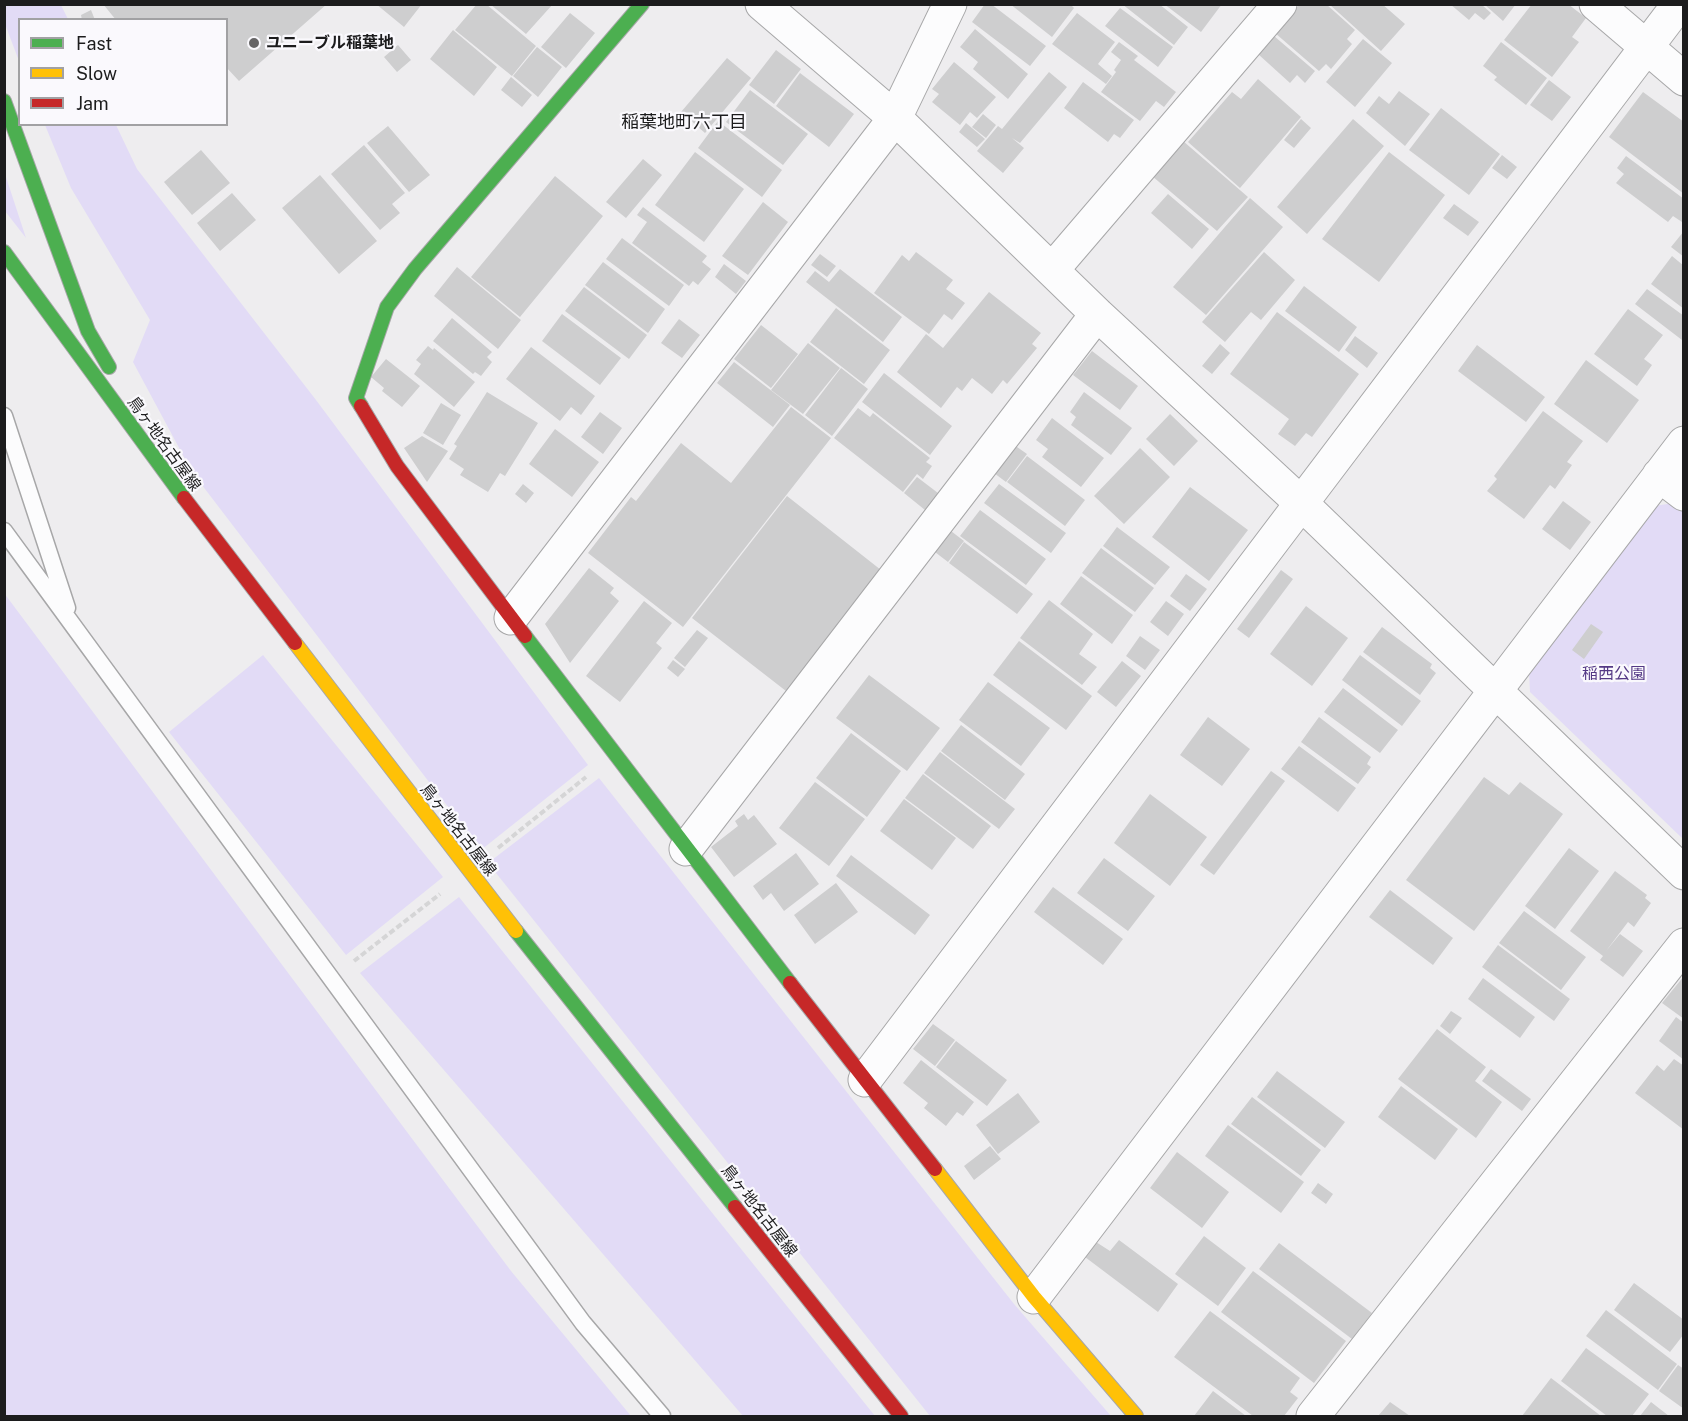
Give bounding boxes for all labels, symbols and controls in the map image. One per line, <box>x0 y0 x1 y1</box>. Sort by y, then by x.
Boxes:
legend <box>18 18 228 126</box>
text: Fast <box>76 33 112 54</box>
place label: ユニーブル稲葉地 <box>266 33 394 53</box>
marker: ユニーブル稲葉地 <box>247 36 261 50</box>
text: Slow <box>76 63 117 84</box>
text: Jam <box>76 93 109 114</box>
district label: 稲葉地町六丁目 <box>621 111 747 133</box>
street label: 鳥ヶ地名古屋線 <box>123 393 205 495</box>
park label: 稲西公園 <box>1582 664 1646 684</box>
street label: 鳥ヶ地名古屋線 <box>416 780 500 880</box>
street label: 鳥ヶ地名古屋線 <box>717 1161 801 1261</box>

